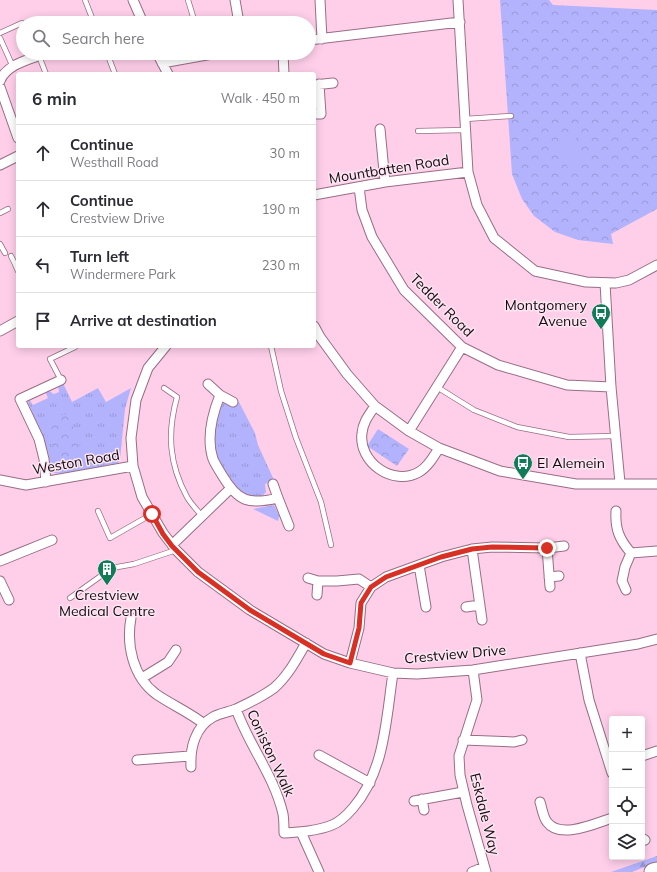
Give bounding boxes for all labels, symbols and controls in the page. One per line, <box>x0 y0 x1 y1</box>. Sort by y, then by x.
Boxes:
search box <box>16 16 316 60</box>
icon: search <box>30 27 52 49</box>
text: Search here <box>62 29 144 48</box>
text: 6 min <box>32 88 77 109</box>
text: Walk · 450 m <box>221 90 300 106</box>
text: Continue <box>70 135 133 154</box>
icon: ahead <box>32 142 54 164</box>
text: 30 m <box>270 145 300 161</box>
street label: Mountbatten Road <box>328 151 450 187</box>
text: Westhall Road <box>70 154 159 170</box>
text: Continue <box>70 191 133 210</box>
icon: ahead <box>32 198 54 220</box>
text: 190 m <box>262 201 300 217</box>
text: Crestview Drive <box>70 210 165 226</box>
text: Turn left <box>70 247 129 266</box>
icon: left <box>32 254 54 276</box>
text: 230 m <box>262 257 300 273</box>
text: Windermere Park <box>70 266 176 282</box>
street label: Tedder Road <box>406 269 478 341</box>
place label: Montgomery Avenue <box>505 296 588 330</box>
bus stop icon: Montgomery Avenue <box>590 302 612 330</box>
icon: arrive <box>32 310 54 332</box>
text: Arrive at destination <box>70 311 217 330</box>
street label: Weston Road <box>31 445 121 479</box>
bus stop icon: El Alemein <box>512 452 534 480</box>
place label: El Alemein <box>537 454 605 472</box>
route start <box>143 505 161 523</box>
route end <box>538 539 556 557</box>
building icon: Crestview Medical Centre <box>96 558 118 586</box>
place label: Crestview Medical Centre <box>59 586 155 620</box>
street label: Crestview Drive <box>403 641 507 667</box>
street label: Coniston Walk <box>243 707 299 800</box>
map controls <box>609 716 645 860</box>
button: + <box>609 716 645 752</box>
button: − <box>609 752 645 788</box>
street label: Eskdale Way <box>466 771 504 857</box>
button: locate <box>609 788 645 824</box>
button: layers <box>609 824 645 860</box>

